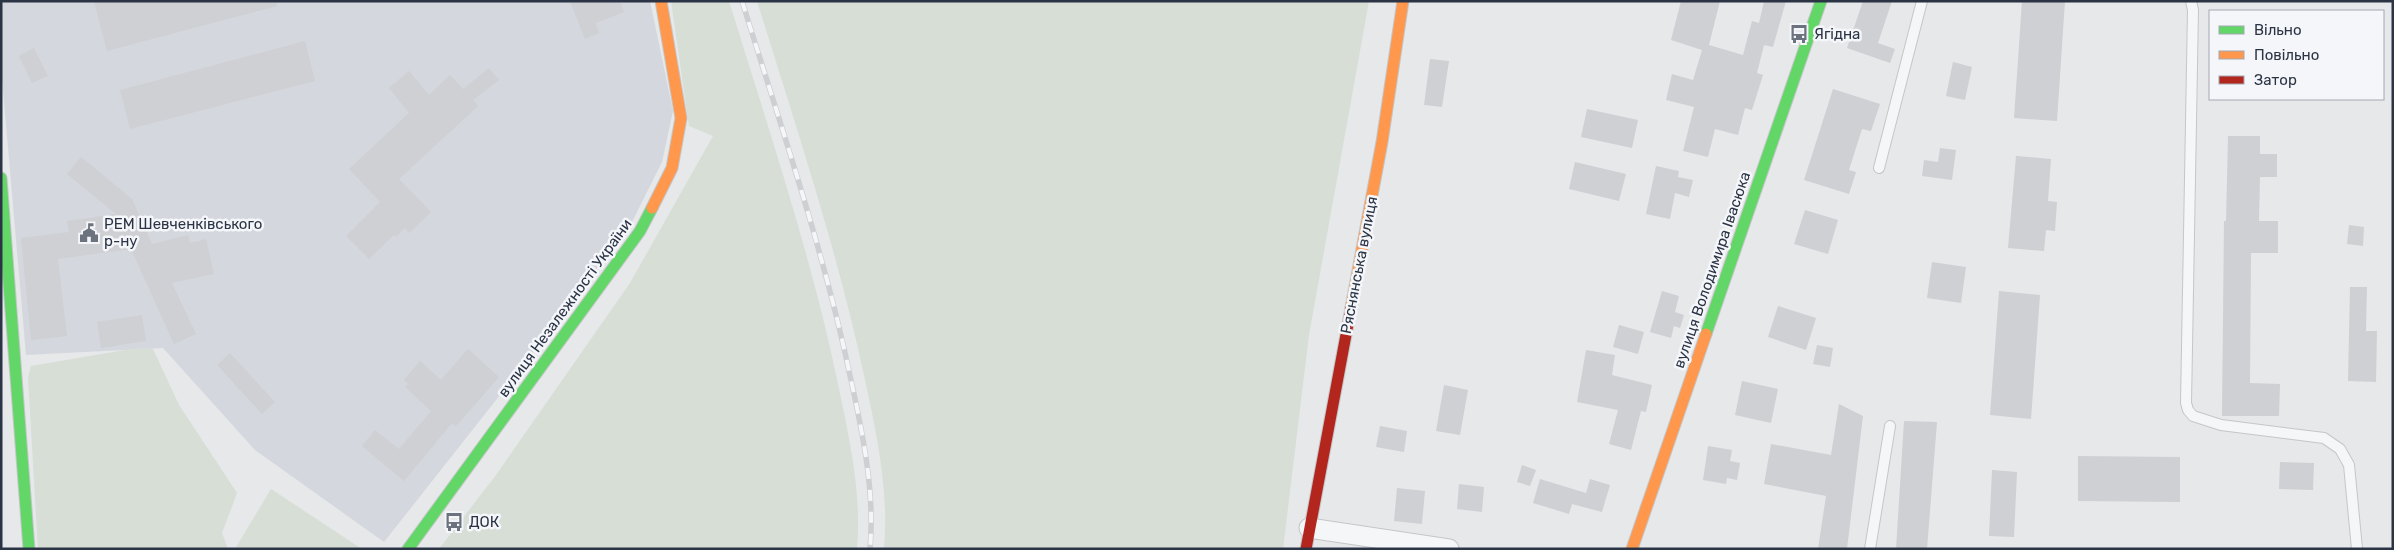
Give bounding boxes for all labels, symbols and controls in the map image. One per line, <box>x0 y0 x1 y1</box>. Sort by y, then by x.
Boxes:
legend <box>2209 10 2384 100</box>
text: Вільно <box>2254 21 2302 39</box>
bus stop icon: Ягідна <box>1788 23 1810 45</box>
place label: Ягідна <box>1814 25 1860 43</box>
text: Повільно <box>2254 46 2319 64</box>
text: Затор <box>2254 71 2297 89</box>
street label: вулиця Володимира Івасюка <box>1670 169 1754 371</box>
street label: Ряснянська вулиця <box>1337 195 1381 335</box>
place label: РЕМ Шевченківського р-ну <box>104 215 262 250</box>
street label: вулиця Незалежності України <box>494 215 636 401</box>
public building icon: РЕМ Шевченківського р-ну <box>78 222 100 244</box>
bus stop icon: ДОК <box>443 511 465 533</box>
place label: ДОК <box>469 513 500 531</box>

